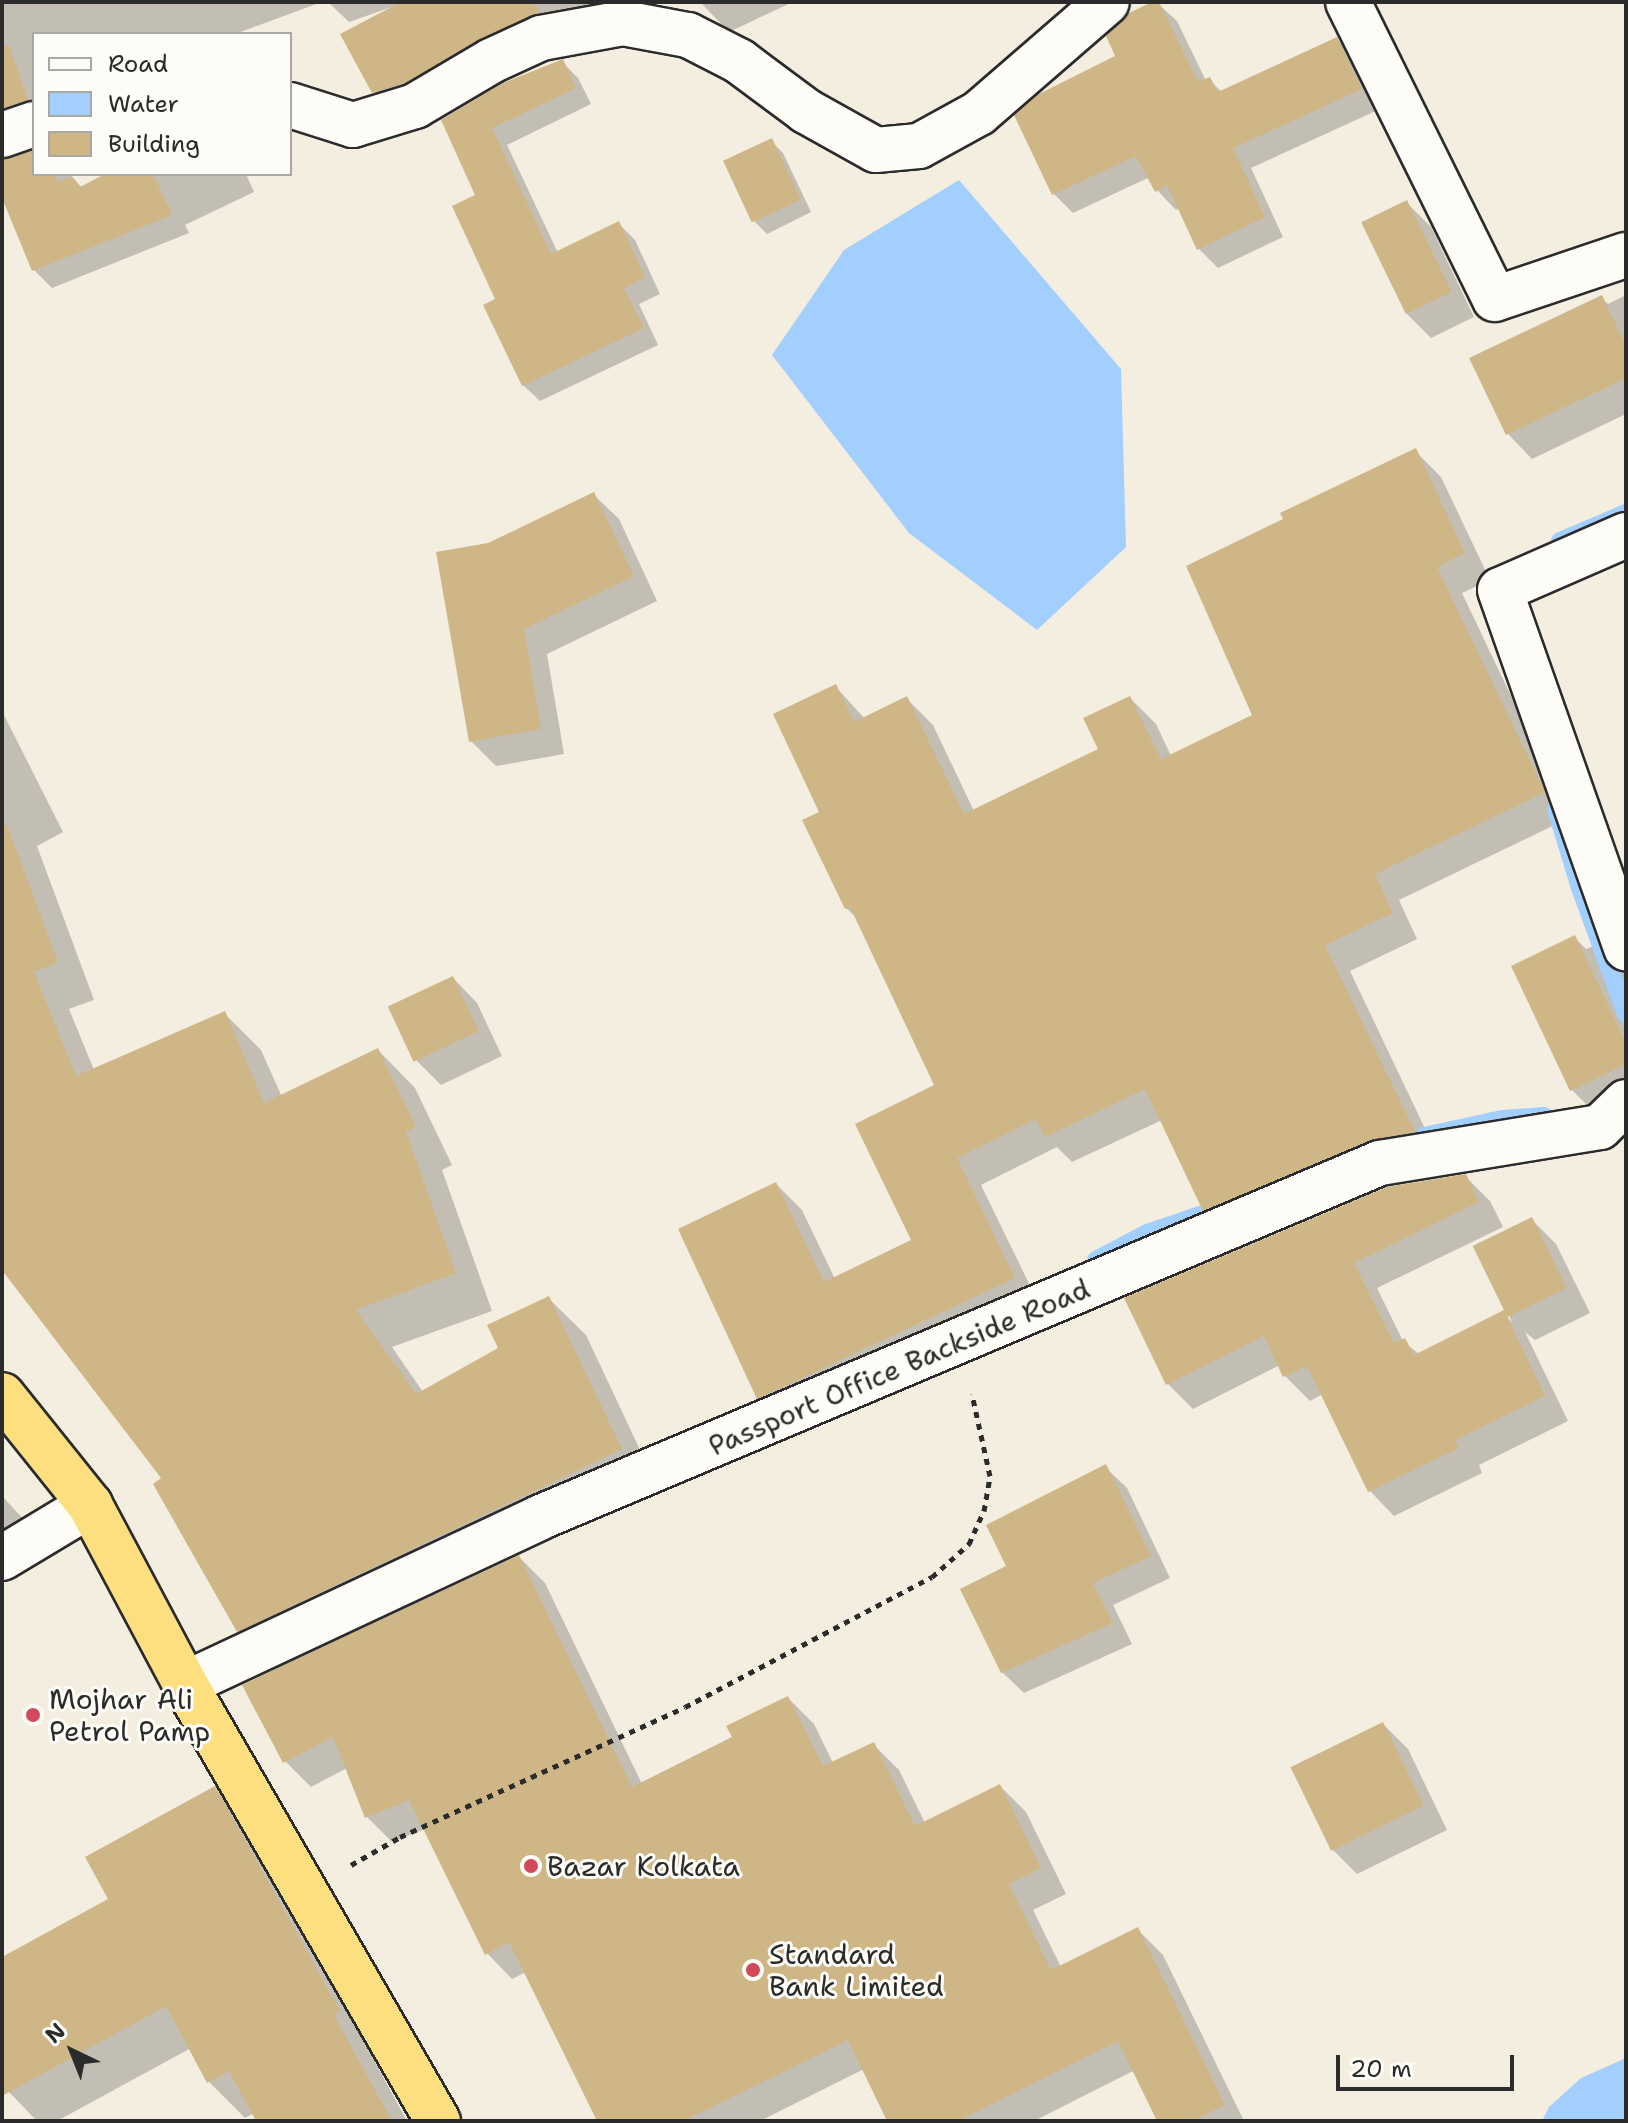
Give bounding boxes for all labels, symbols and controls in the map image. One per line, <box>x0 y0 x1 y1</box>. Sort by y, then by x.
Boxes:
legend <box>32 32 292 176</box>
text: Road <box>108 48 168 80</box>
text: Water <box>108 88 179 120</box>
text: Building <box>108 128 200 160</box>
street label: Passport Office Backside Road <box>703 1271 1095 1463</box>
place label: Mojhar Ali Petrol Pamp <box>49 1682 210 1748</box>
marker: Mojhar Ali Petrol Pamp <box>24 1706 42 1724</box>
place label: Bazar Kolkata <box>547 1849 740 1883</box>
marker: Bazar Kolkata <box>522 1857 540 1875</box>
place label: Standard Bank Limited <box>769 1937 944 2003</box>
marker: Standard Bank Limited <box>744 1961 762 1979</box>
north arrow <box>32 2011 112 2091</box>
text: N <box>39 2017 72 2050</box>
scale bar <box>1340 2039 1518 2089</box>
text: 20 m <box>1350 2053 1412 2085</box>

